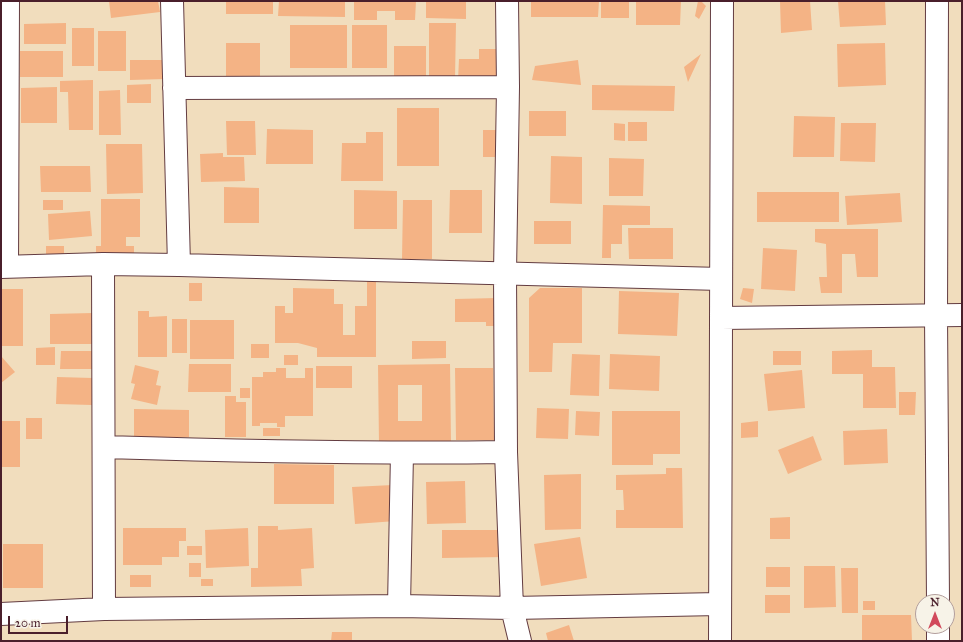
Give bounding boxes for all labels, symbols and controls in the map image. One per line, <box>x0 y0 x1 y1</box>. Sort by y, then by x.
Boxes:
north arrow <box>915 594 955 634</box>
text: N <box>930 596 940 609</box>
scale bar <box>10 608 70 634</box>
text: 20 m <box>15 616 41 630</box>

